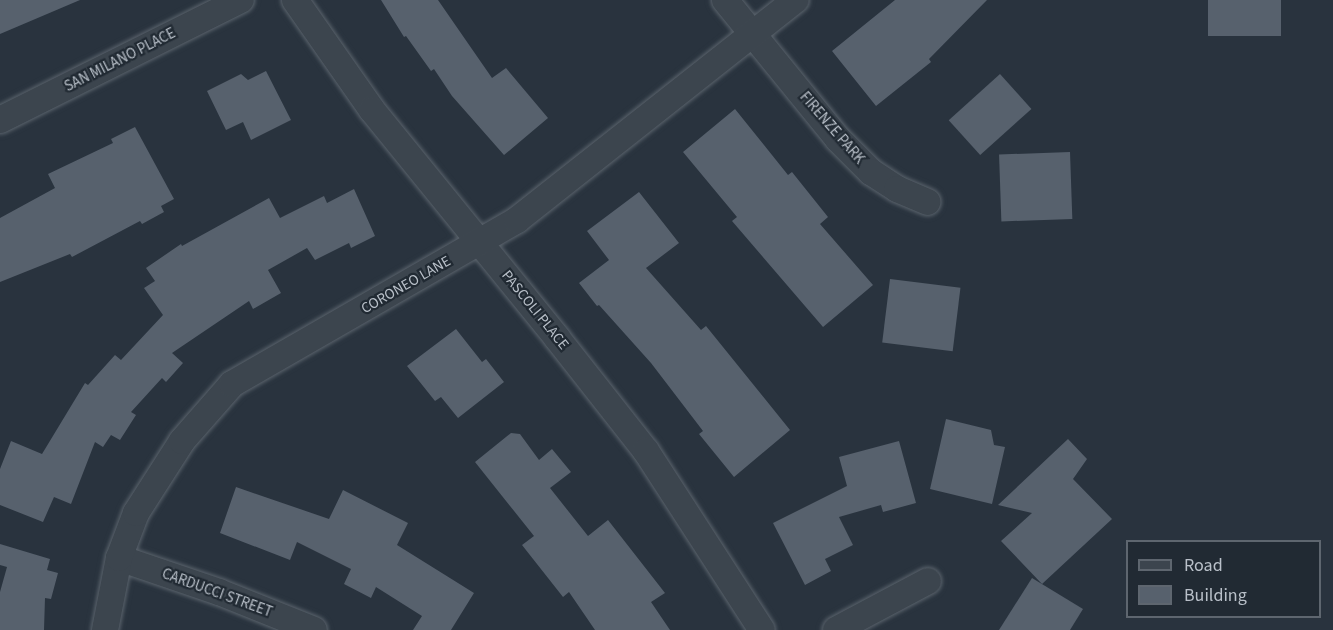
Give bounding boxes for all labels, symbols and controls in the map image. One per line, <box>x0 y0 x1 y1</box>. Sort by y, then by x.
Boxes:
street label: SAN MILANO PLACE <box>62 24 178 96</box>
street label: FIRENZE PARK <box>796 88 868 168</box>
street label: CORONEO LANE <box>358 252 454 318</box>
street label: PASCOLI PLACE <box>498 267 572 353</box>
legend <box>1126 540 1321 618</box>
text: Road <box>1184 553 1223 578</box>
street label: CARDUCCI STREET <box>159 565 275 621</box>
text: Building <box>1184 583 1247 608</box>

